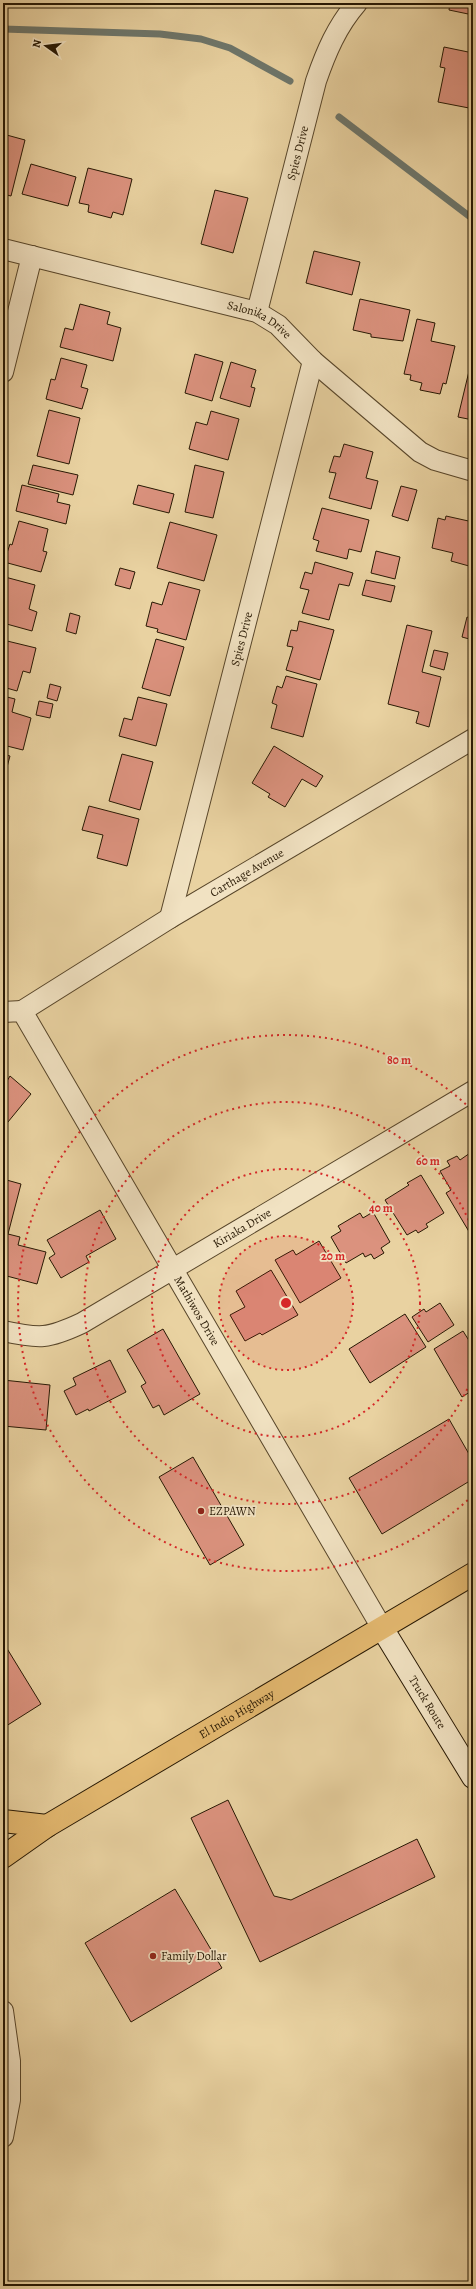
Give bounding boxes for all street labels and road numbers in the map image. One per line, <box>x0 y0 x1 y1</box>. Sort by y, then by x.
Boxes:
street label: Spies Drive <box>283 124 312 182</box>
street label: Salonika Drive <box>226 297 295 342</box>
street label: Spies Drive <box>227 610 256 668</box>
street label: Carthage Avenue <box>207 845 287 901</box>
street label: Kiriaka Drive <box>210 1204 274 1252</box>
street label: Mathiwos Drive <box>170 1273 223 1348</box>
street label: Truck Route <box>405 1673 450 1732</box>
street label: El Indio Highway <box>196 1685 278 1742</box>

